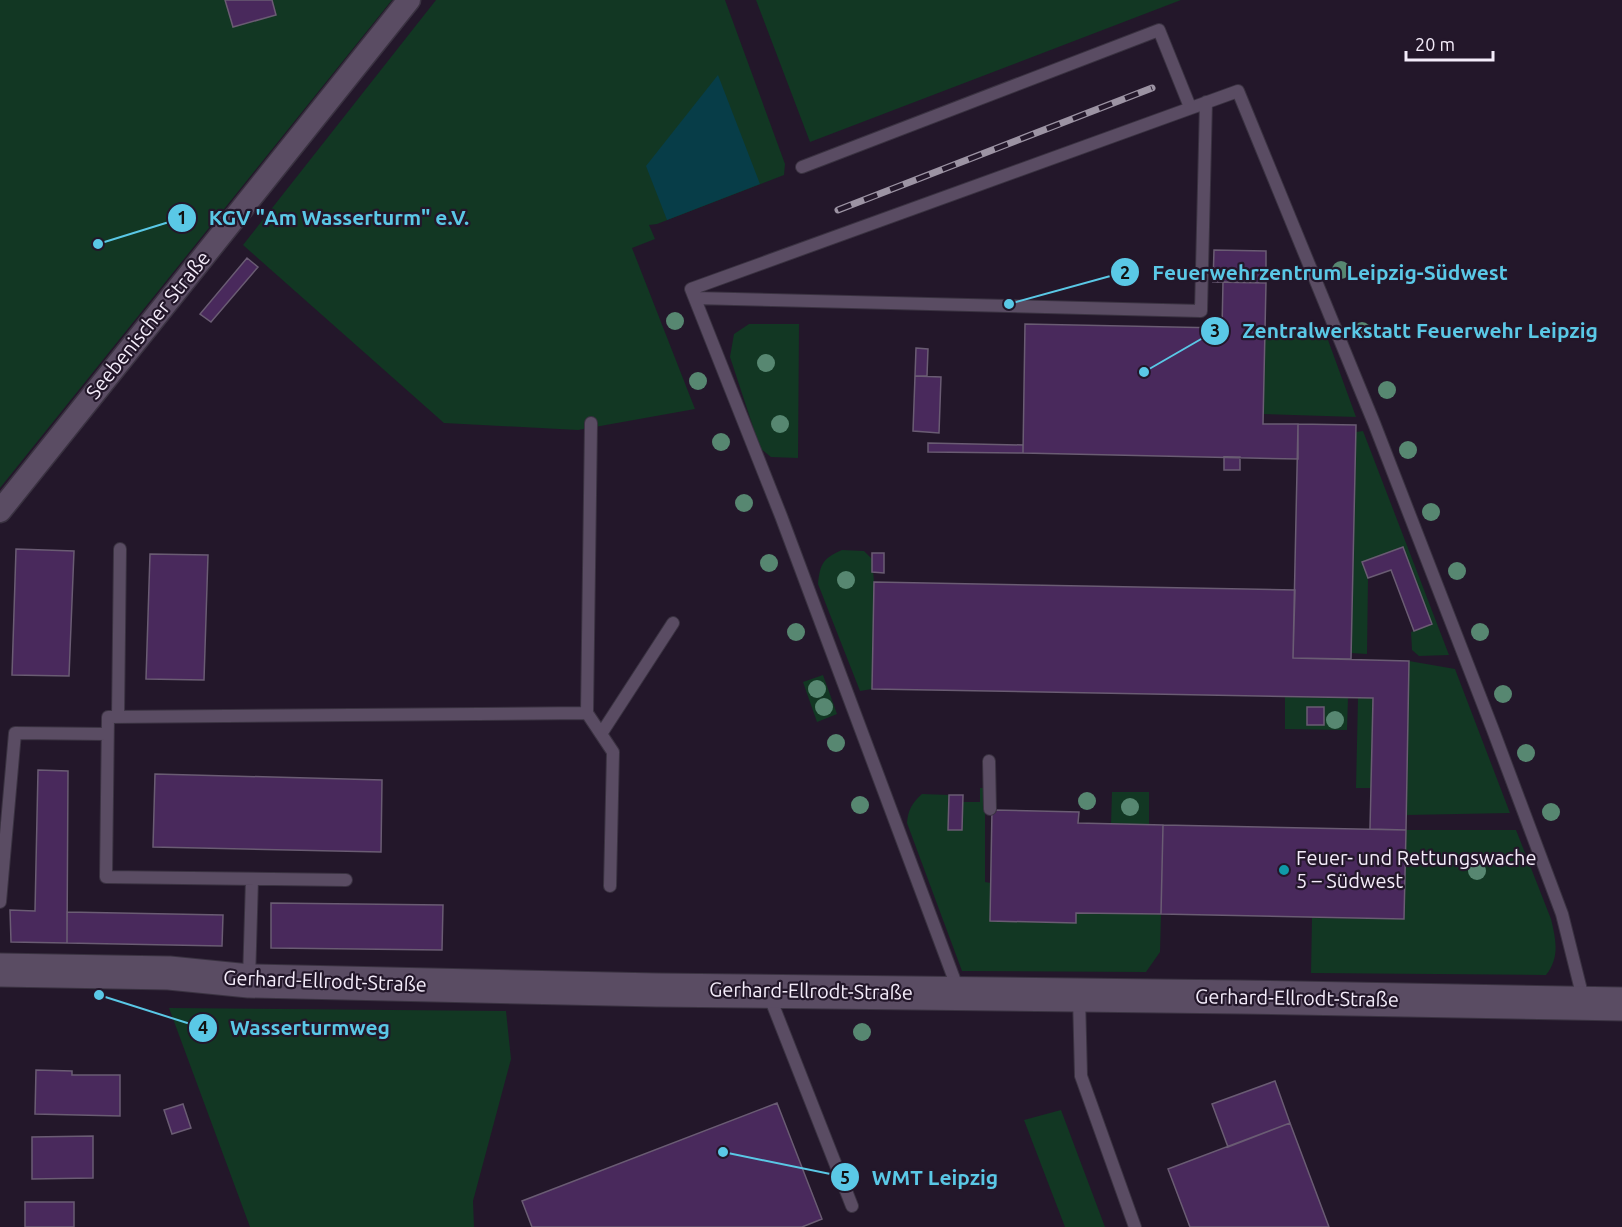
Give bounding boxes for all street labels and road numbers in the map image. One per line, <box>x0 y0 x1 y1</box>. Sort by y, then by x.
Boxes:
street label: Seebenischer Straße <box>81 246 214 403</box>
street label: Gerhard-Ellrodt-Straße <box>223 965 427 996</box>
street label: Gerhard-Ellrodt-Straße <box>709 977 913 1004</box>
street label: Gerhard-Ellrodt-Straße <box>1195 984 1399 1011</box>

